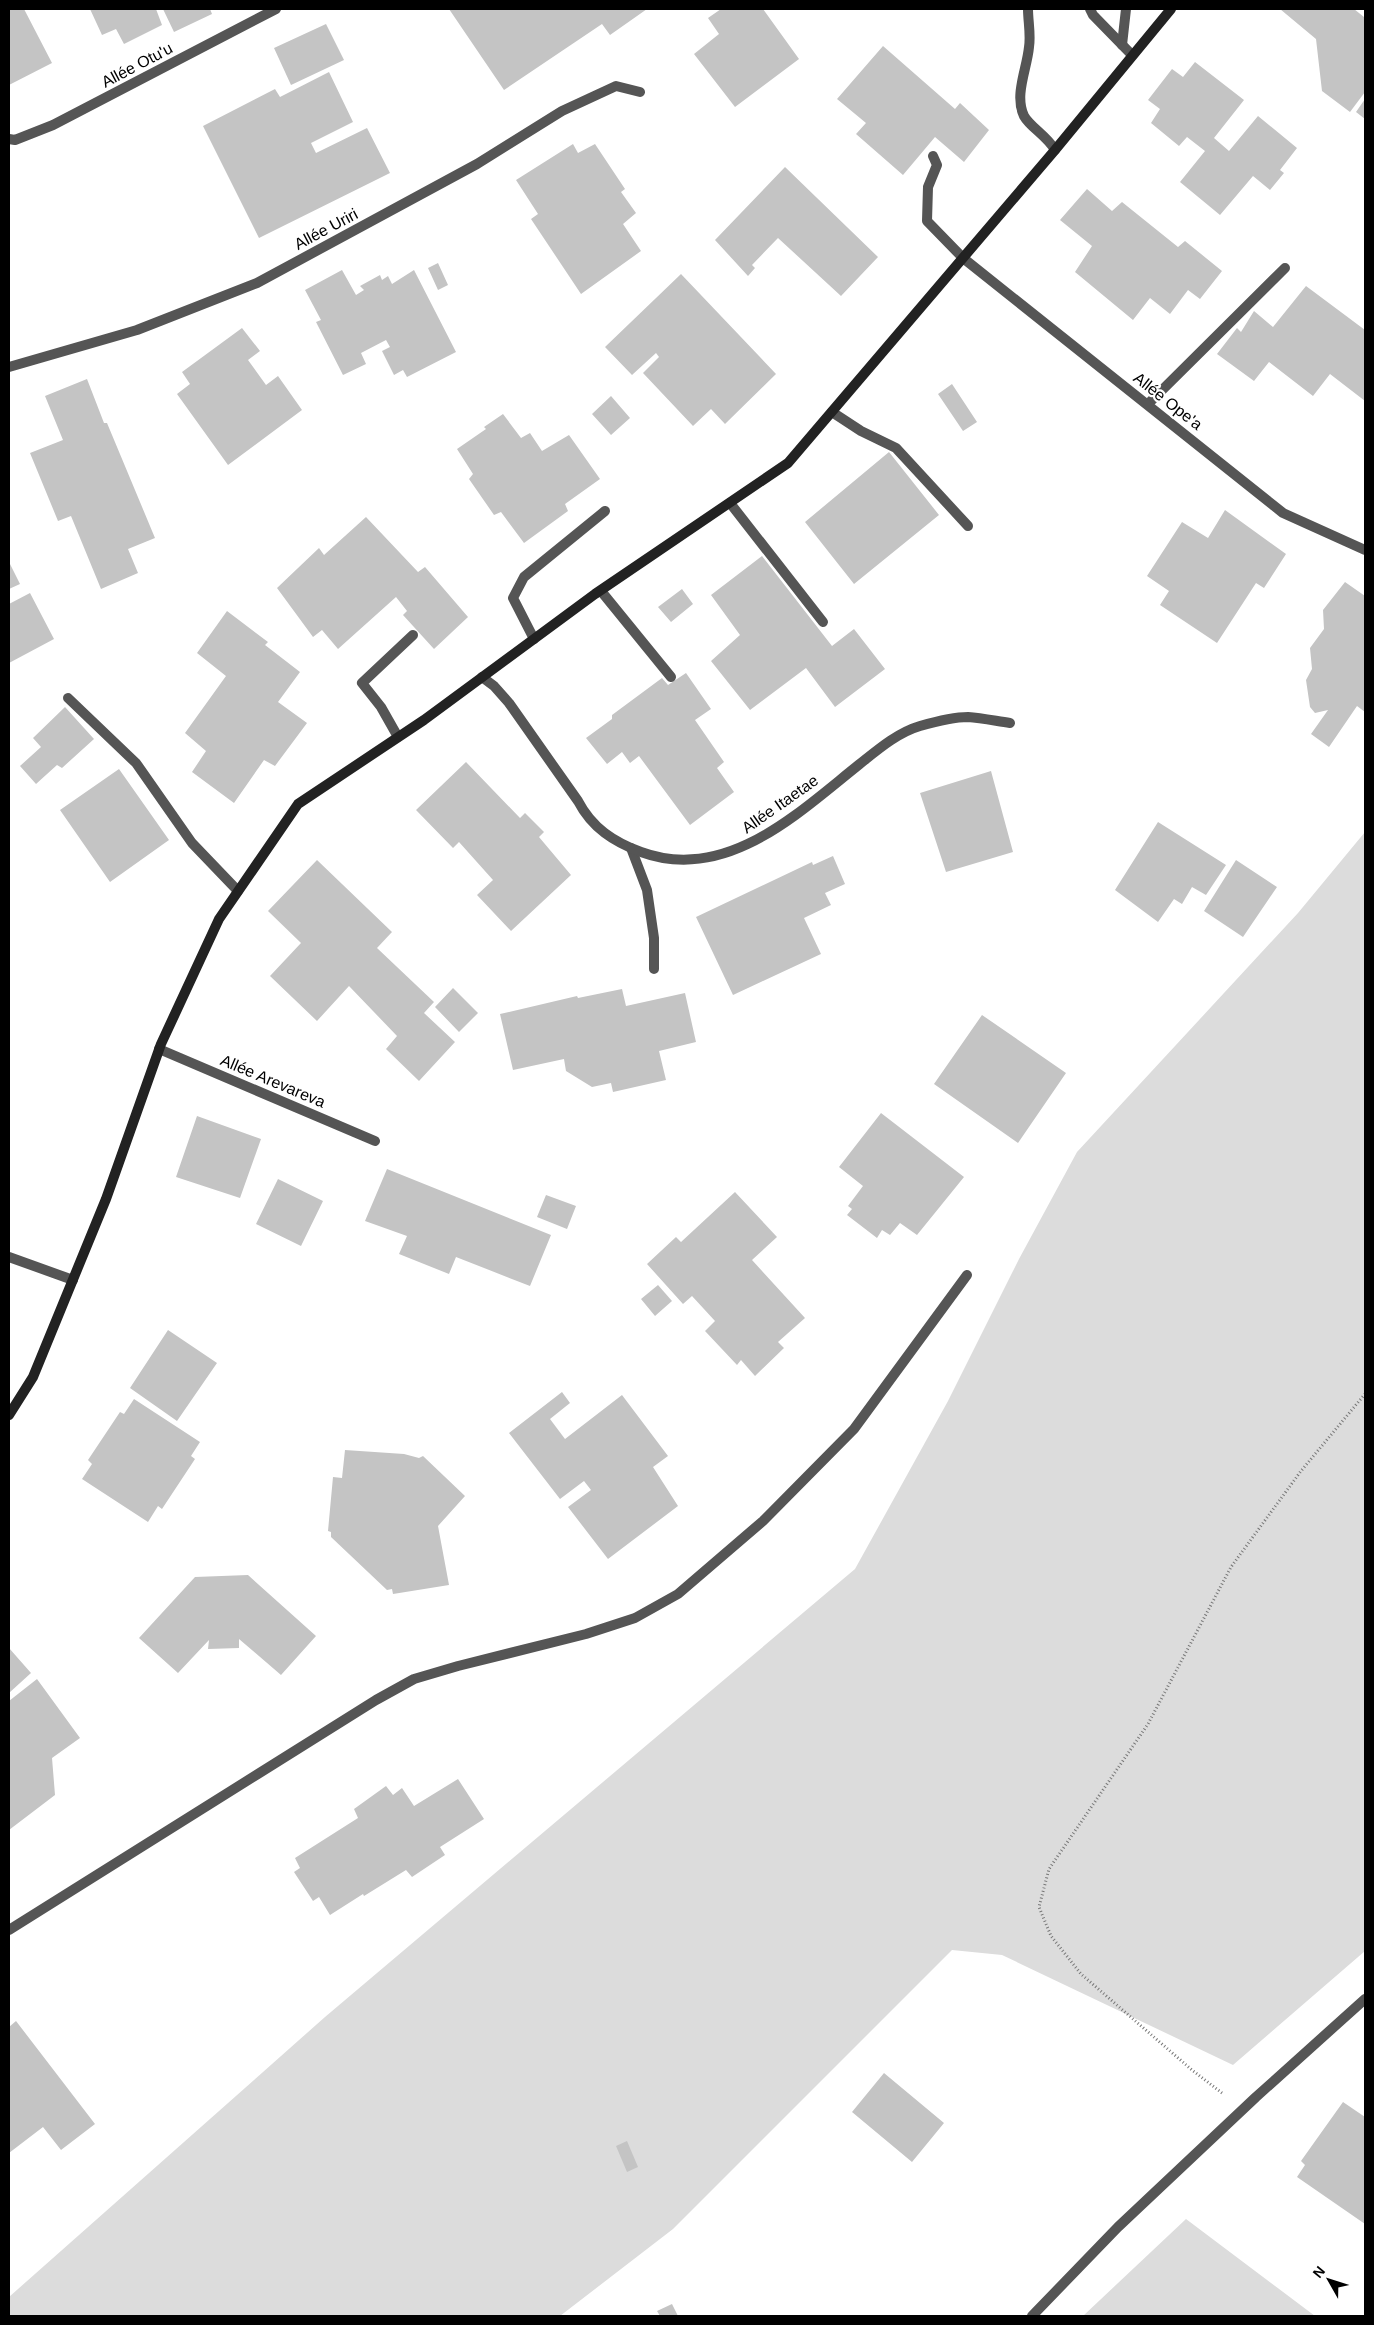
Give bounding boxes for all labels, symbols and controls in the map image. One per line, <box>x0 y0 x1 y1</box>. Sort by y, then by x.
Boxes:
street label: Allée Otu'u <box>99 39 175 91</box>
street label: Allée Uriri <box>291 205 361 253</box>
street label: Allée Ope'a <box>1130 369 1206 433</box>
street label: Allée Itaetae <box>739 771 821 836</box>
street label: Allée Arevareva <box>218 1051 328 1111</box>
north arrow <box>1304 2255 1354 2305</box>
text: N <box>1309 2263 1328 2281</box>

